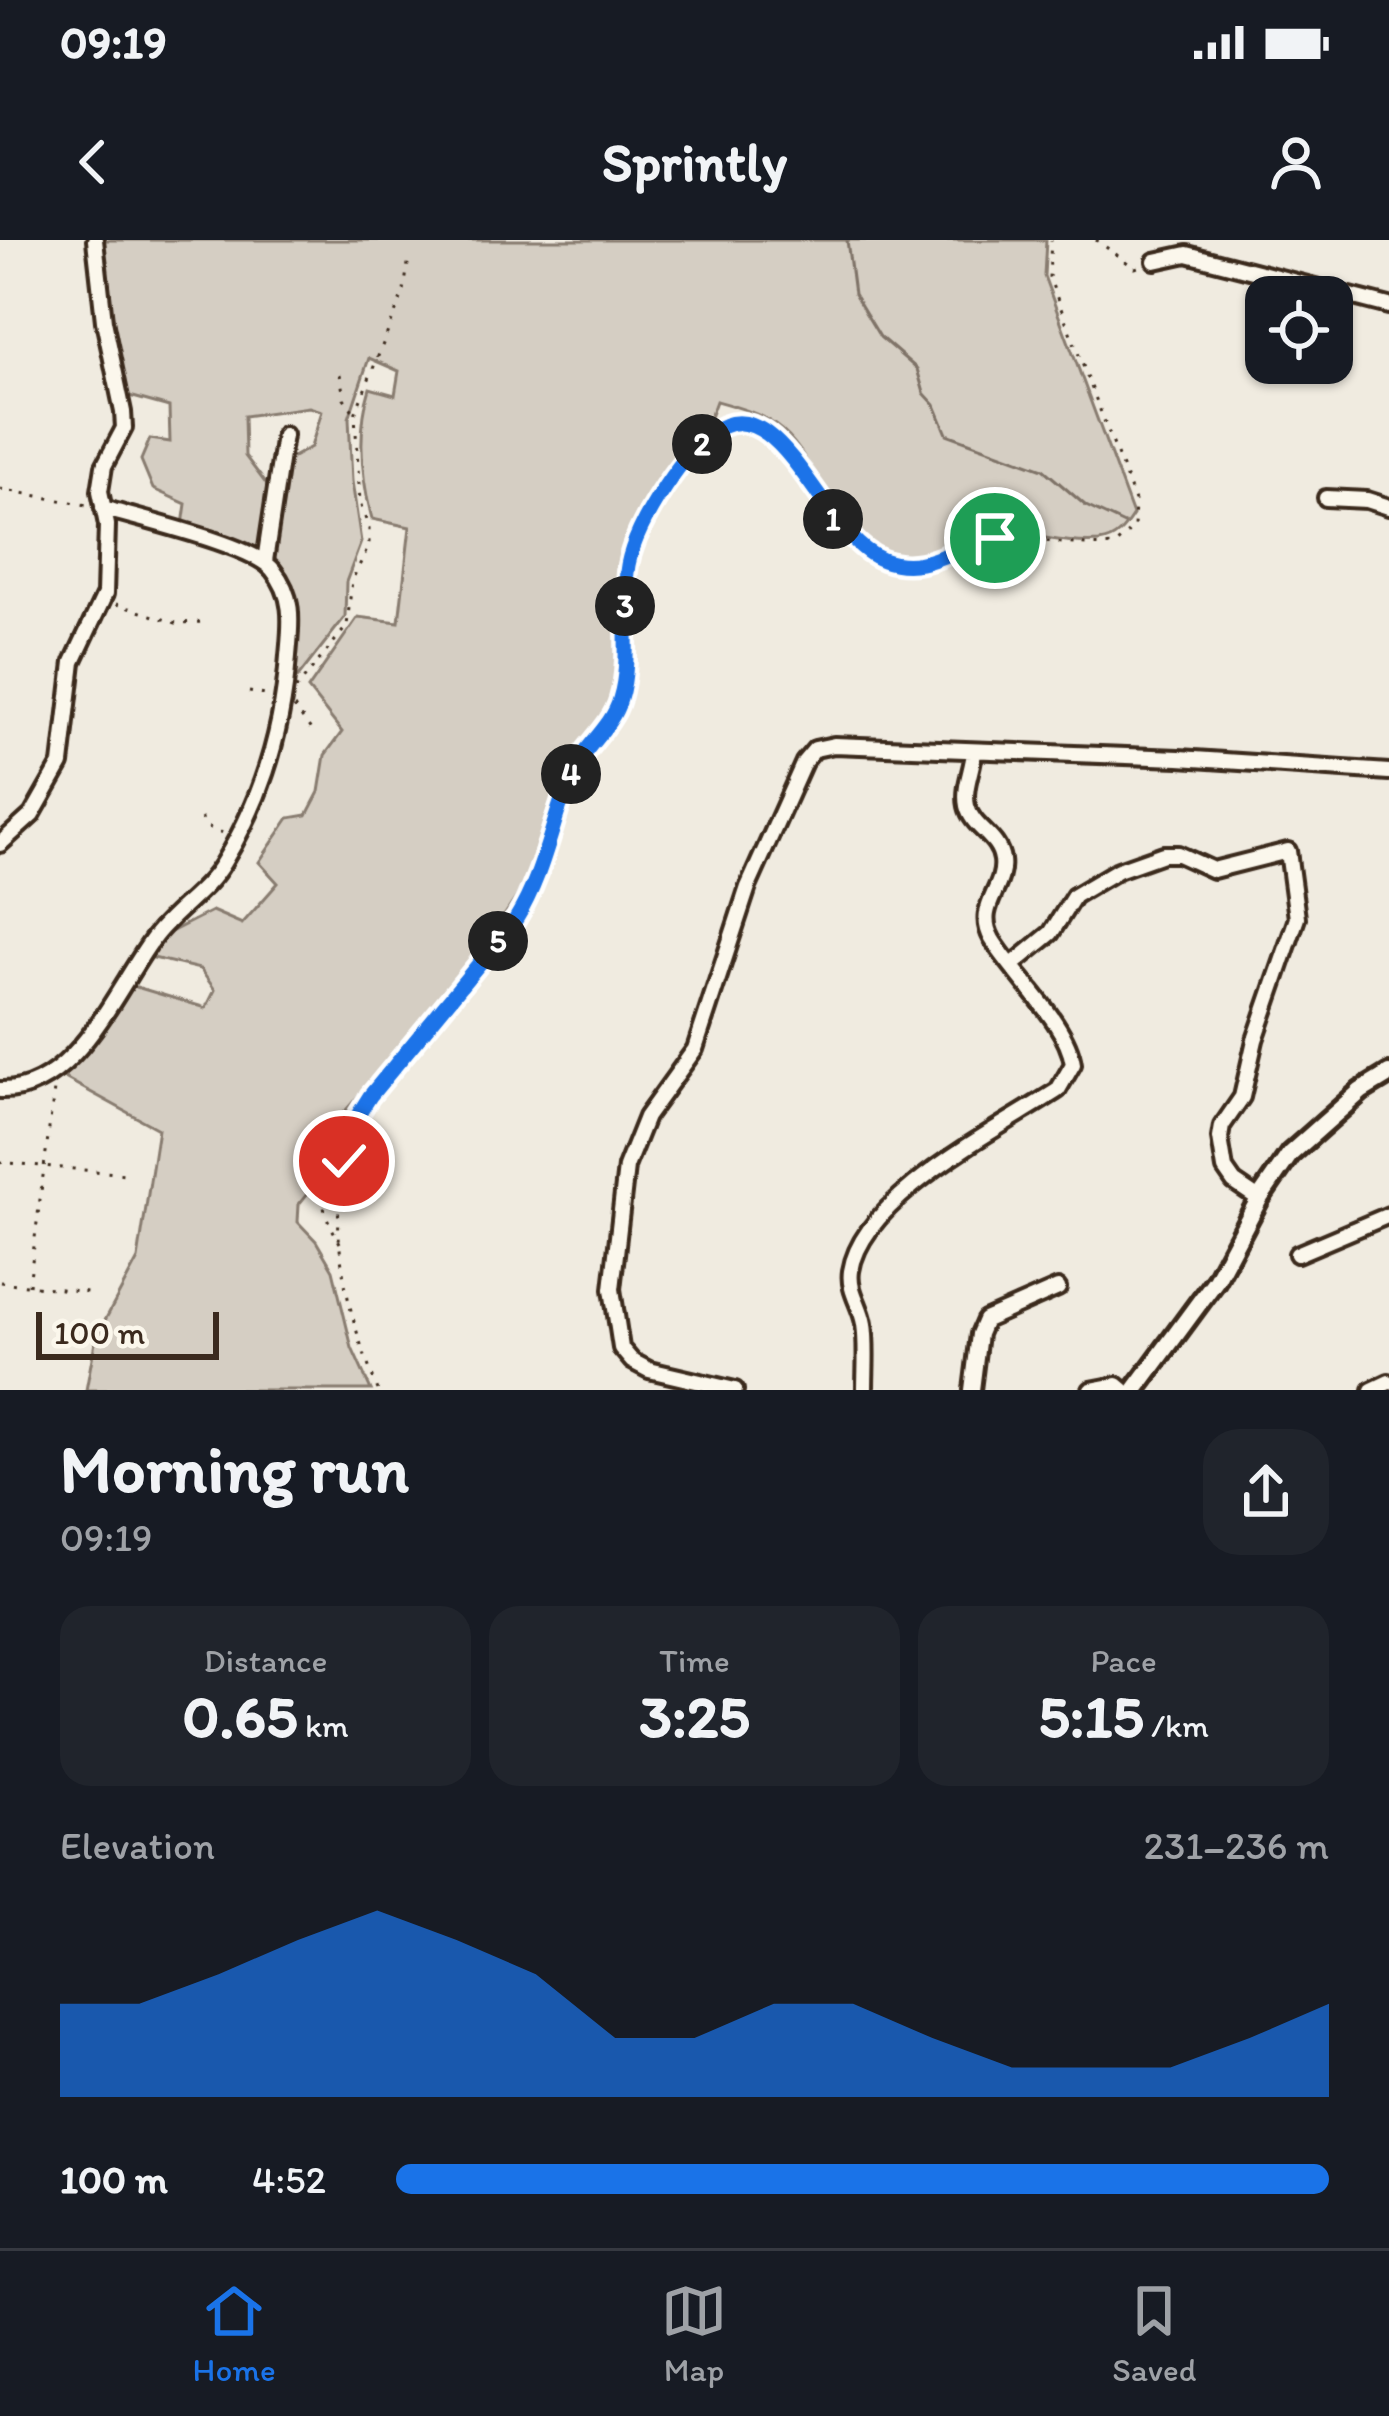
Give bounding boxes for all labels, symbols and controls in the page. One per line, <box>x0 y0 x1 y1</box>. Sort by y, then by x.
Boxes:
text: 09:19 <box>60 15 167 69</box>
icon: back <box>60 129 126 195</box>
icon: person <box>1263 129 1329 195</box>
text: Sprintly <box>602 130 787 195</box>
map controls <box>1245 276 1353 384</box>
button: locate <box>1245 276 1353 384</box>
pin: 2 <box>672 414 732 474</box>
text: 2 <box>693 424 711 463</box>
pin <box>944 487 1046 589</box>
pin: 1 <box>803 489 863 549</box>
text: 1 <box>825 499 841 538</box>
icon: arrive <box>962 505 1028 571</box>
pin: 3 <box>595 576 655 636</box>
text: 3 <box>616 586 634 625</box>
pin: 4 <box>541 744 601 804</box>
text: 4 <box>561 754 581 793</box>
pin: 5 <box>468 911 528 971</box>
text: 5 <box>489 921 507 960</box>
pin <box>293 1110 395 1212</box>
icon: check <box>311 1128 377 1194</box>
scale bar <box>36 1306 219 1359</box>
text: 100 m <box>54 1313 145 1352</box>
text: Morning run <box>60 1429 409 1509</box>
button: share <box>1203 1429 1329 1555</box>
text: 09:19 <box>60 1514 152 1561</box>
text: Distance <box>204 1641 327 1680</box>
text: Time <box>659 1641 730 1680</box>
text: Pace <box>1090 1641 1157 1680</box>
text: 0.65 <box>182 1680 297 1752</box>
text: 3:25 <box>639 1680 750 1752</box>
text: 5:15 <box>1038 1680 1144 1752</box>
text: km <box>297 1706 349 1745</box>
text: /km <box>1144 1706 1209 1745</box>
text: Elevation <box>60 1822 215 1869</box>
text: 231–236 m <box>1143 1822 1329 1869</box>
text: 100 m <box>60 2156 168 2203</box>
text: 4:52 <box>252 2156 326 2203</box>
tab: Home <box>193 2278 276 2389</box>
tab: Map <box>661 2278 727 2389</box>
tab: Saved <box>1112 2278 1196 2389</box>

